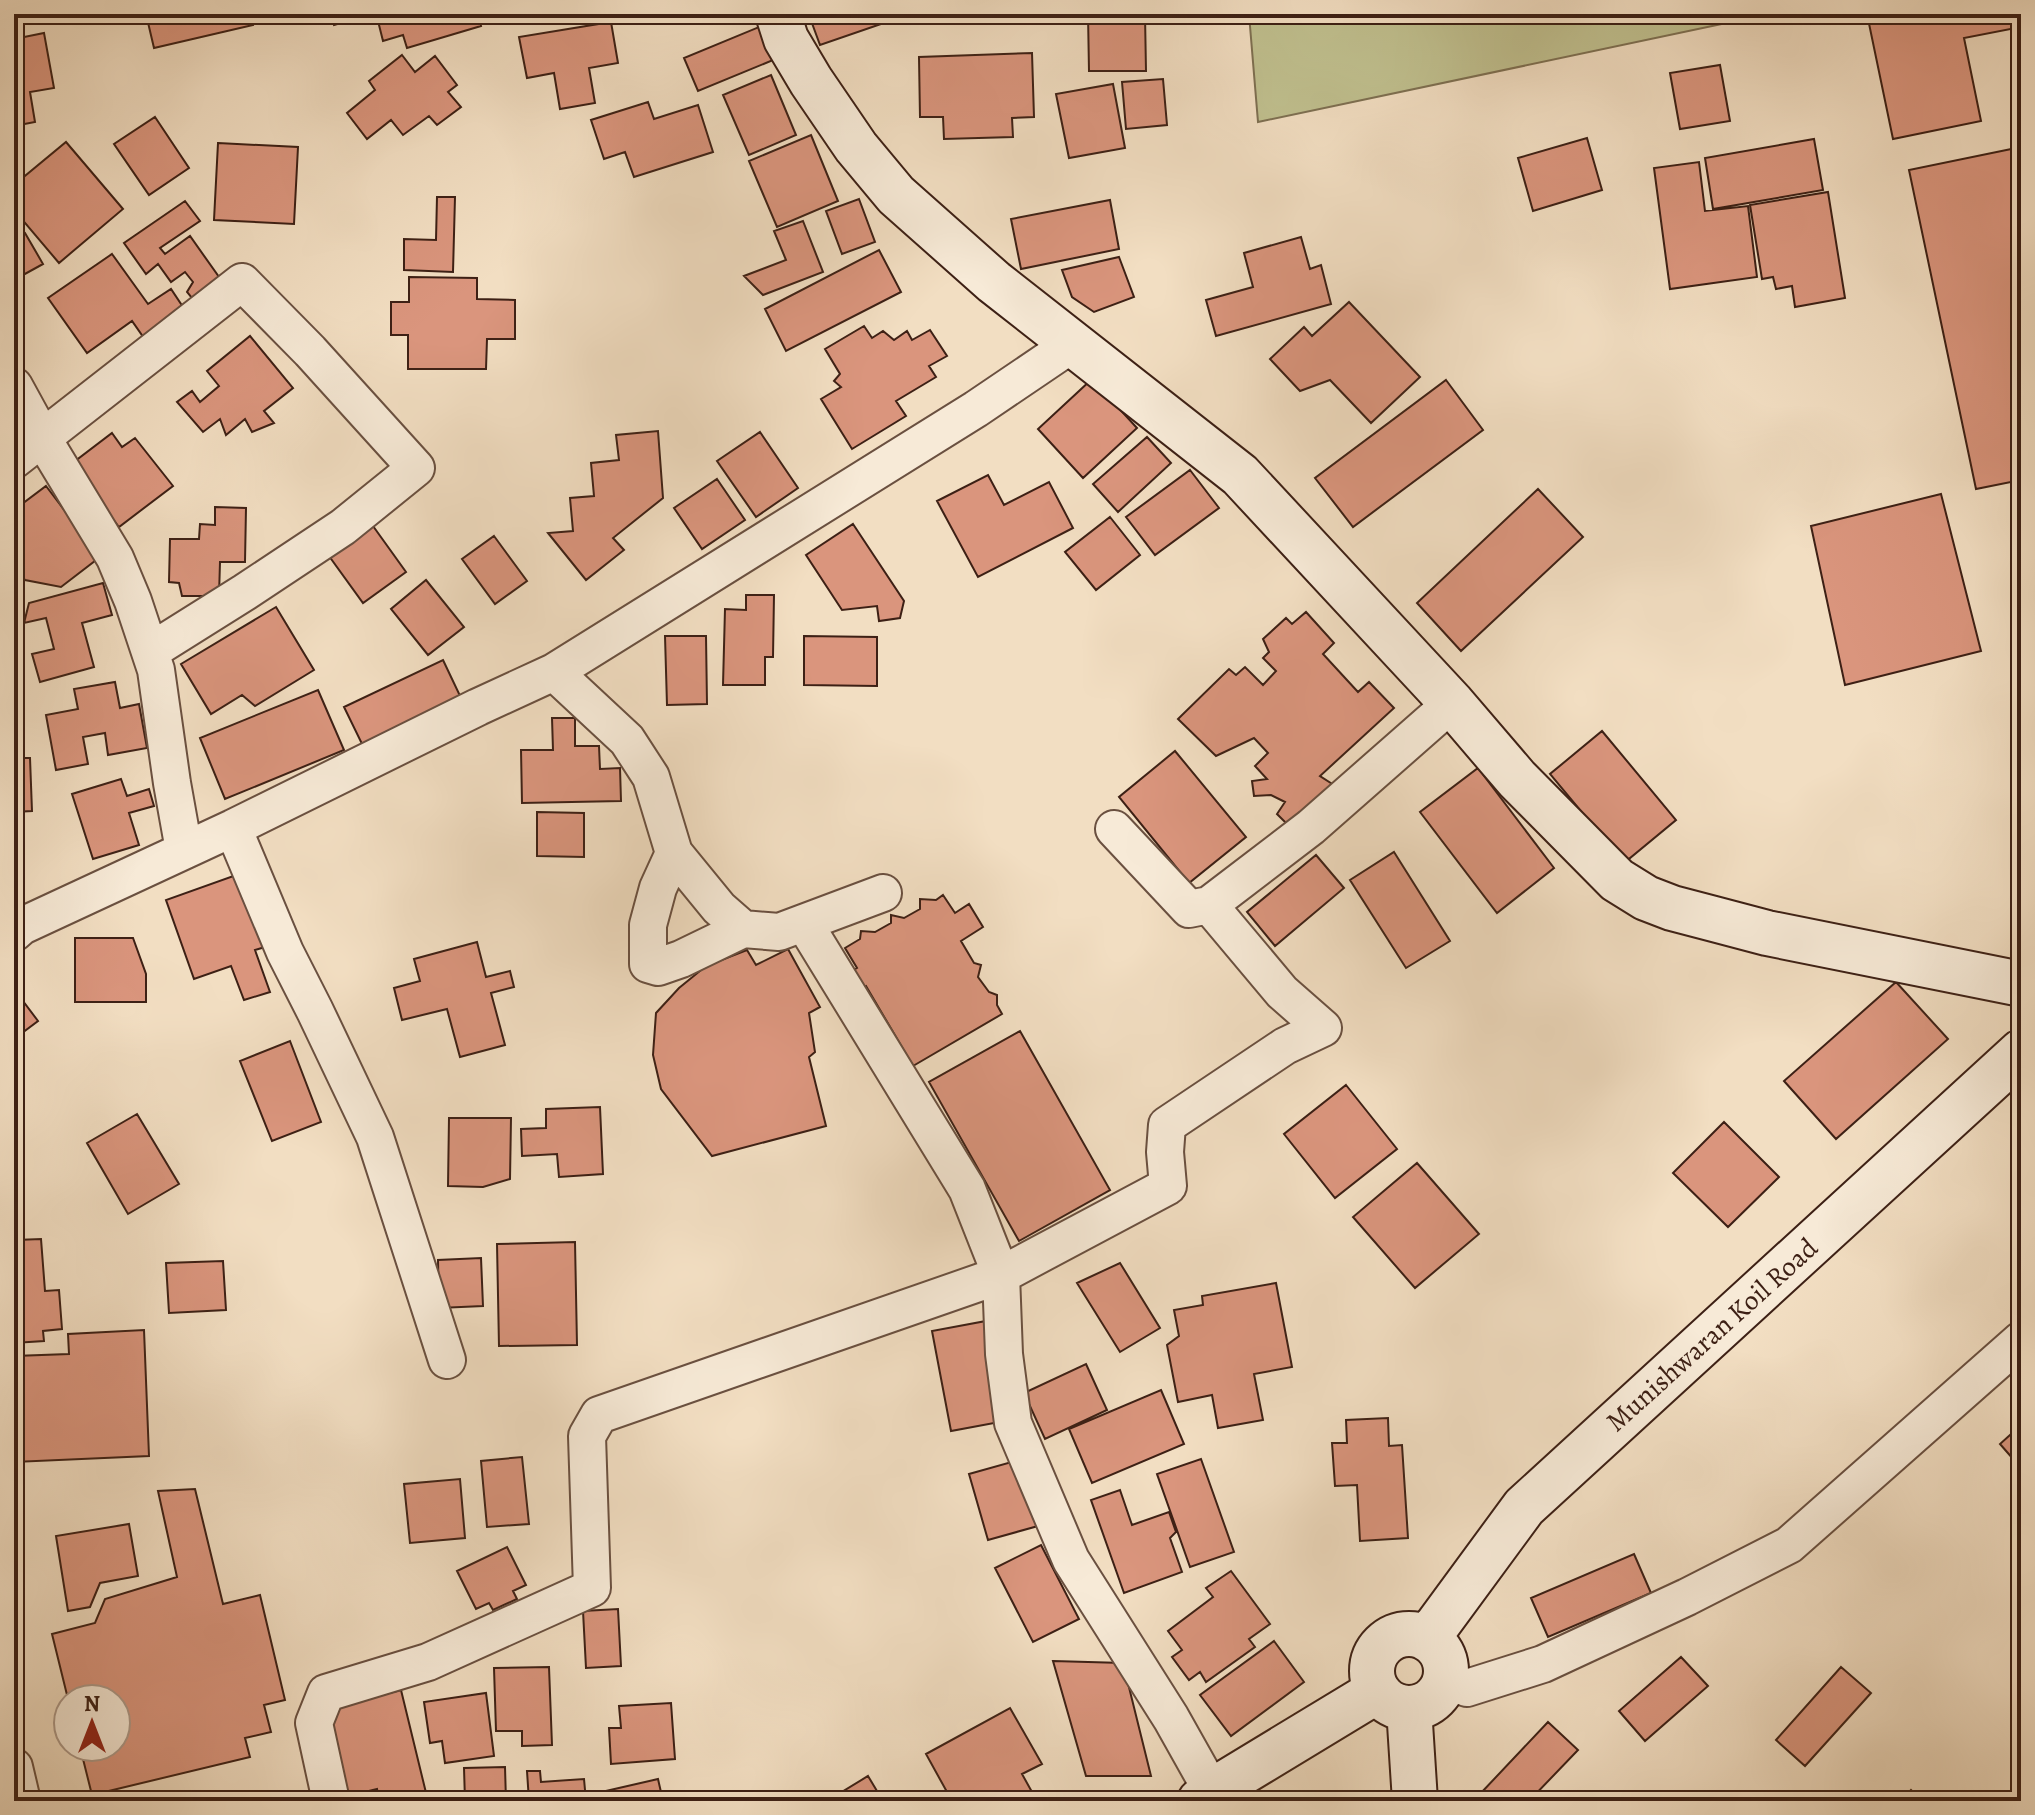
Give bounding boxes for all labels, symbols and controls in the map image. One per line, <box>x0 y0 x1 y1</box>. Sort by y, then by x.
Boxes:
street label: Munishwaran Koil Road <box>1598 1229 1827 1441</box>
north arrow <box>52 1683 132 1763</box>
text: N <box>84 1689 100 1719</box>

